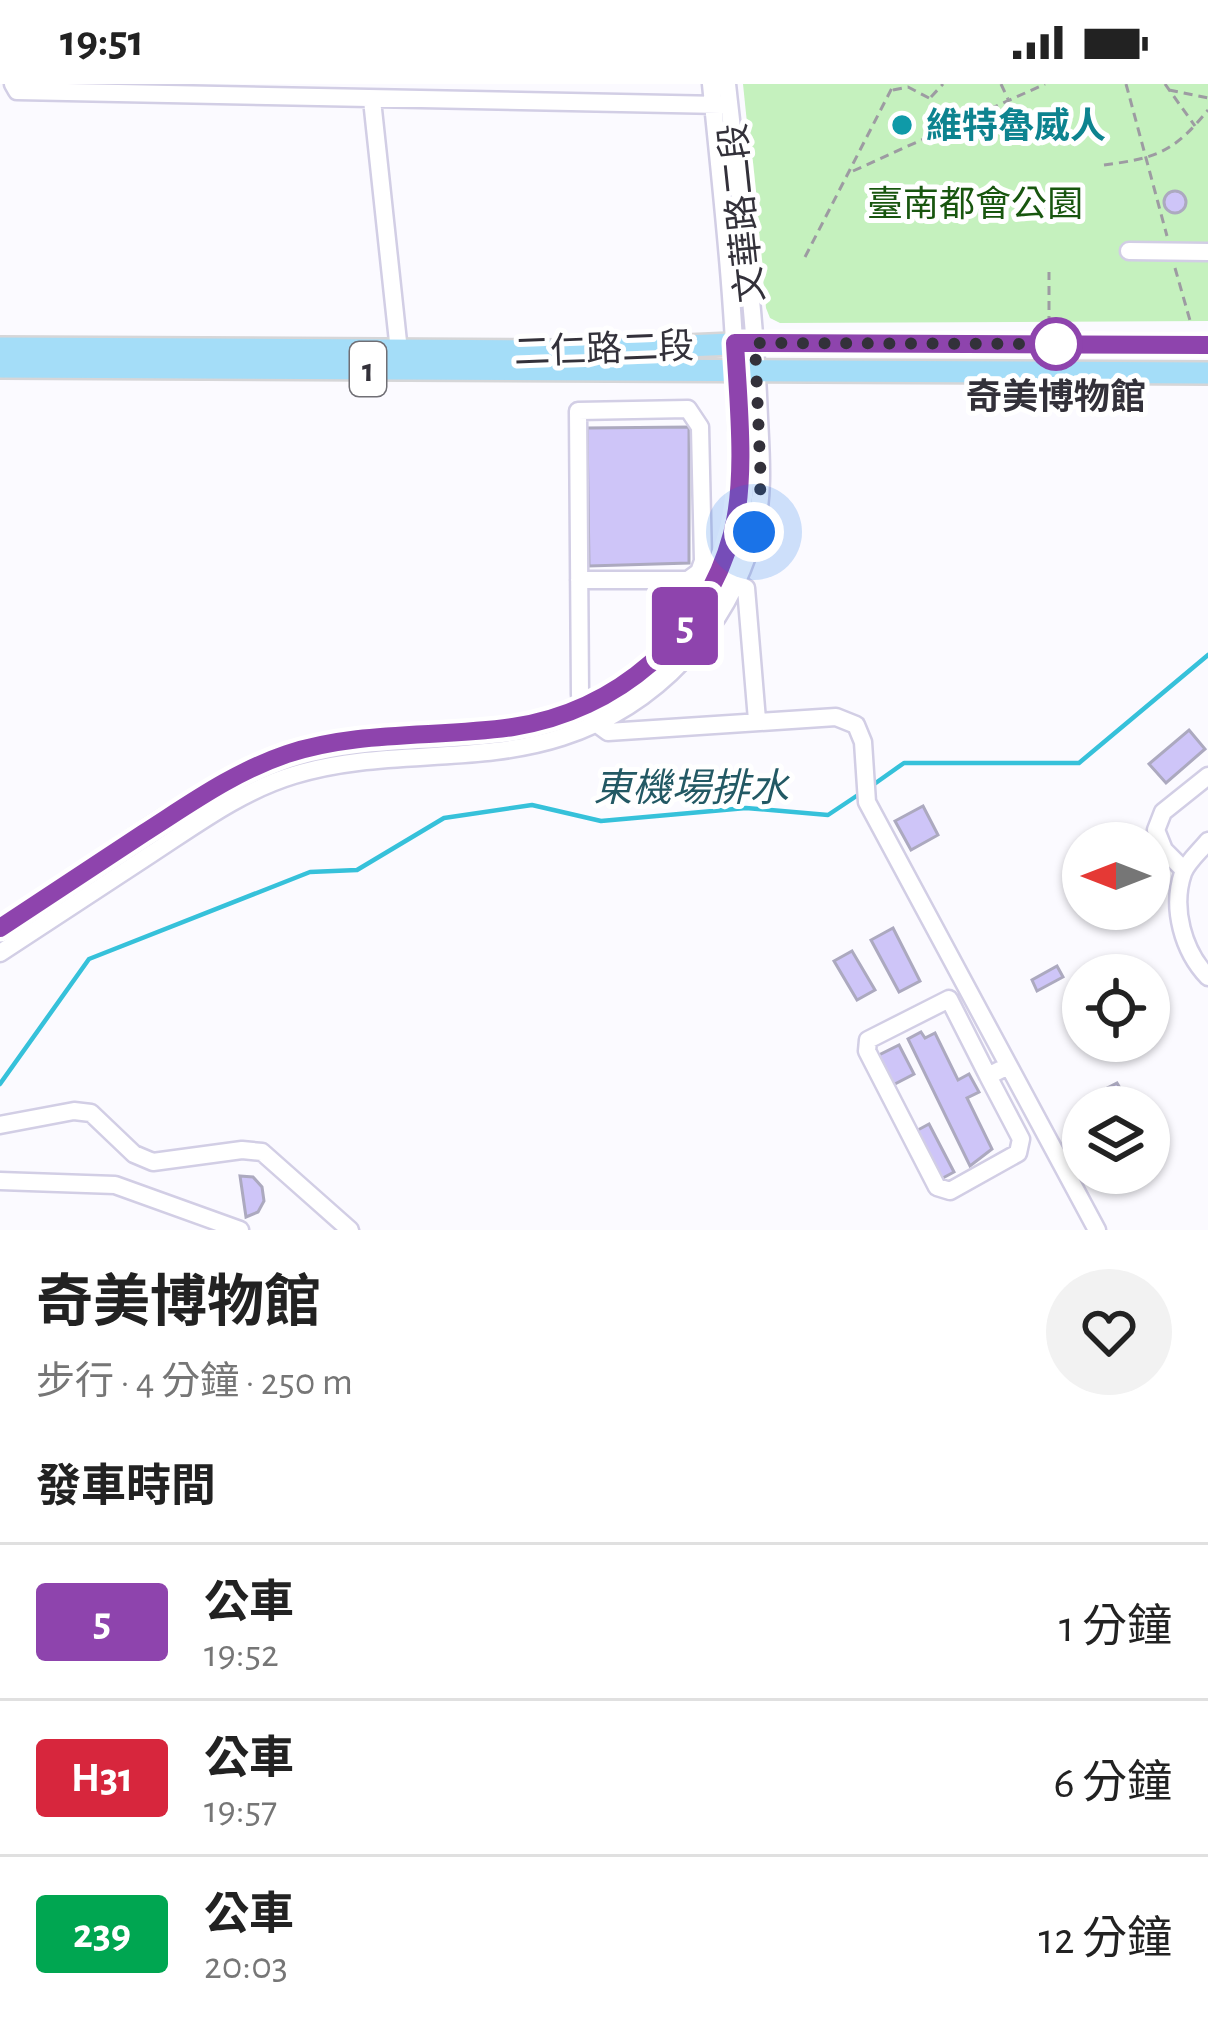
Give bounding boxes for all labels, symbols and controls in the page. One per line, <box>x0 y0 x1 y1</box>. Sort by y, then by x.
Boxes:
text: 19:51 <box>60 19 144 64</box>
place label: 維特魯威人 <box>926 106 1106 145</box>
marker: 維特魯威人 <box>889 112 915 138</box>
street label: 文華路二段 <box>714 121 770 304</box>
park label: 臺南都會公園 <box>867 185 1083 223</box>
marker: 奇美博物館 <box>1031 319 1081 369</box>
street label: 二仁路二段 <box>513 327 695 371</box>
road number: 1 <box>350 342 386 396</box>
place label: 奇美博物館 <box>966 377 1146 416</box>
your location <box>724 502 784 562</box>
line badge: 5 <box>646 587 724 665</box>
text: 5 <box>676 605 694 647</box>
water label: 東機場排水 <box>593 768 790 809</box>
north arrow <box>1062 822 1170 930</box>
map controls <box>1062 822 1170 1194</box>
button: locate <box>1062 954 1170 1062</box>
button: layers <box>1062 1086 1170 1194</box>
button: heart <box>1046 1269 1172 1395</box>
text: 奇美博物館 <box>36 1275 321 1332</box>
text: 步行 · 4 分鐘 · 250 m <box>36 1363 353 1402</box>
text: 發車時間 <box>36 1465 216 1510</box>
text: 公車 <box>204 1581 294 1626</box>
text: 5 <box>93 1601 111 1643</box>
text: 1 分鐘 <box>1059 1605 1172 1650</box>
text: 19:52 <box>204 1635 279 1674</box>
text: 公車 <box>204 1737 294 1782</box>
text: H31 <box>71 1757 133 1799</box>
text: 6 分鐘 <box>1053 1761 1172 1806</box>
text: 19:57 <box>204 1791 277 1830</box>
text: 公車 <box>204 1893 294 1938</box>
text: 239 <box>73 1913 131 1955</box>
text: 12 分鐘 <box>1039 1917 1172 1962</box>
text: 20:03 <box>204 1947 288 1986</box>

